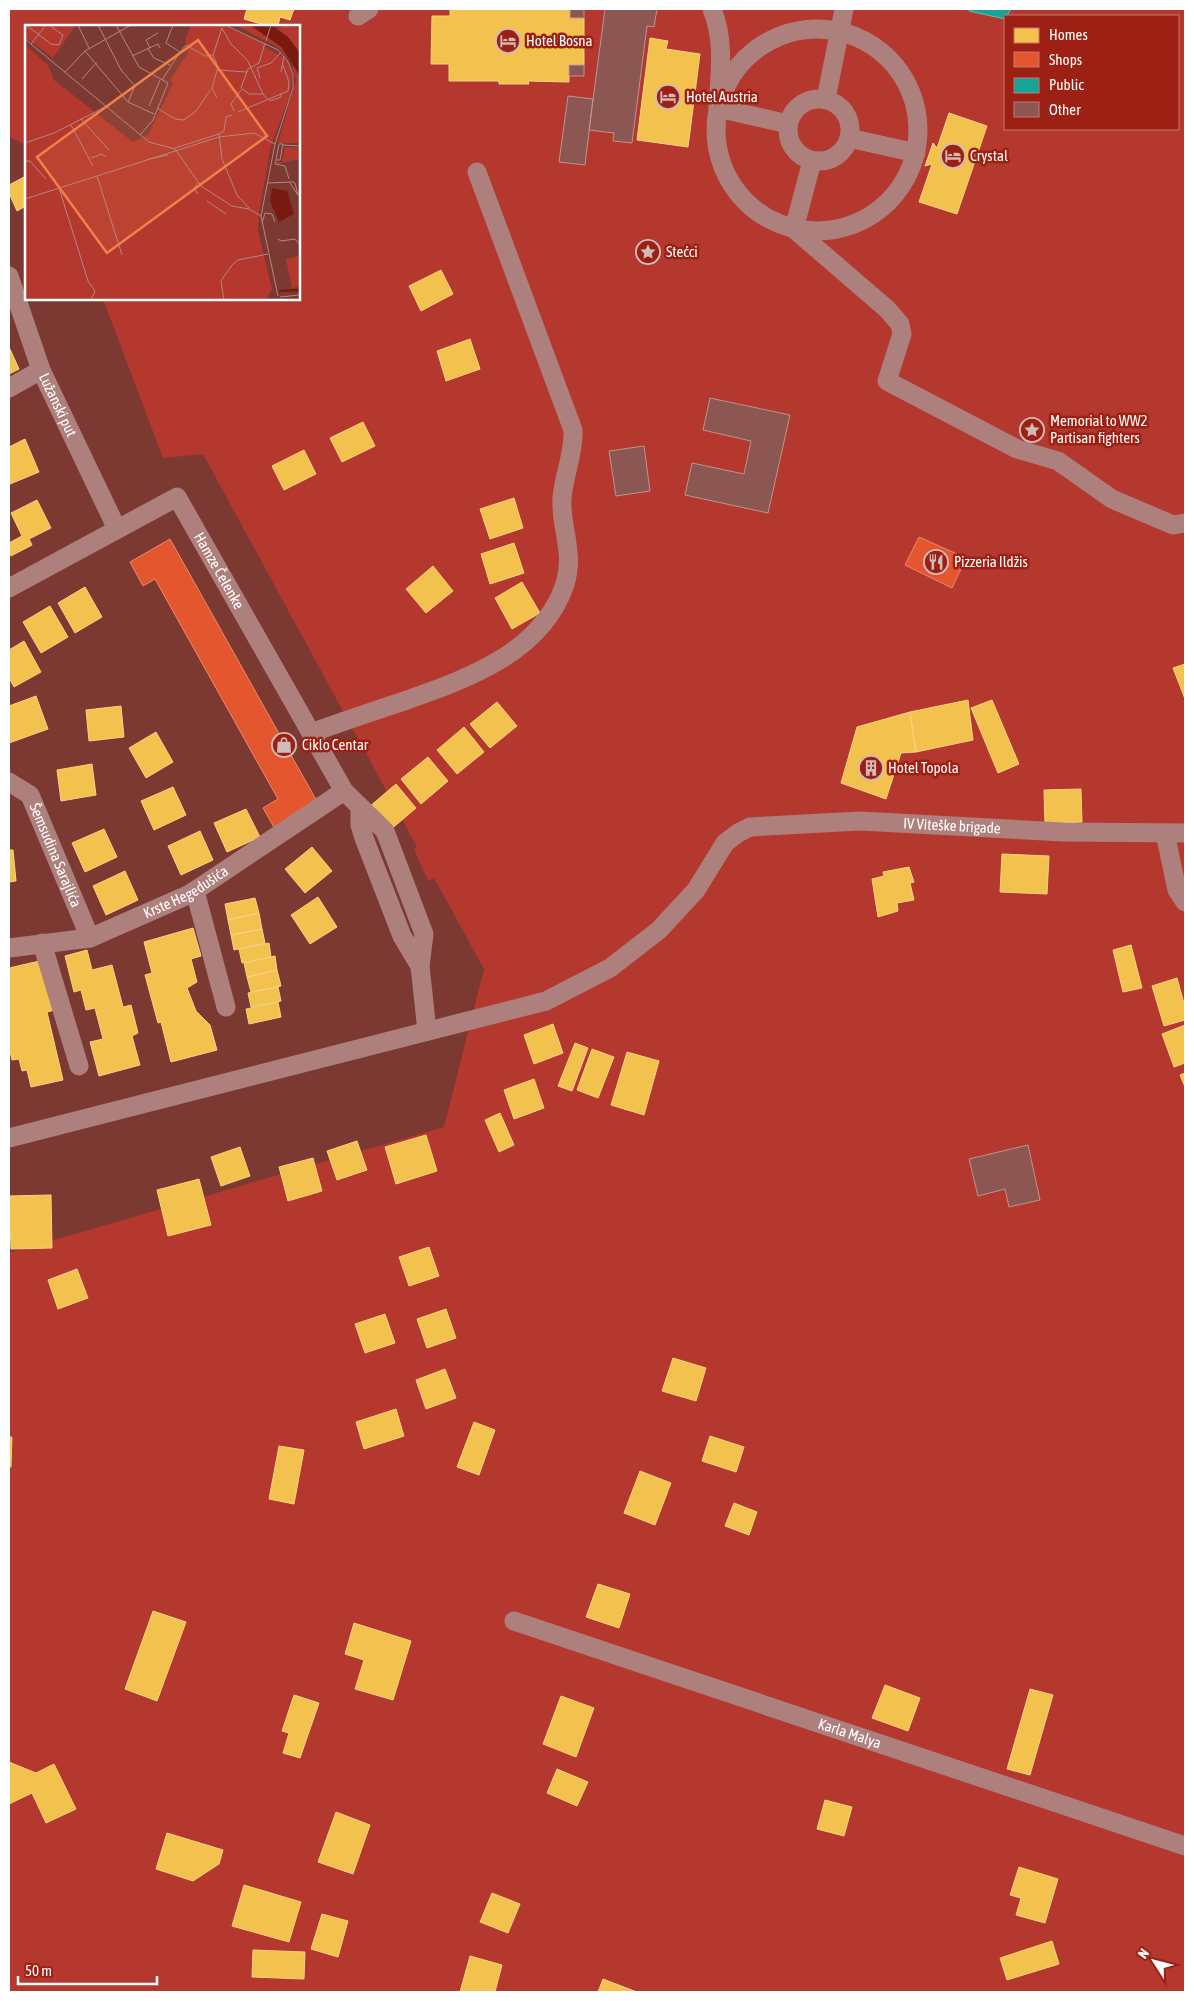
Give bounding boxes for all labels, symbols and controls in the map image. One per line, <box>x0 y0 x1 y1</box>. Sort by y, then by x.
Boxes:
legend <box>1004 15 1179 130</box>
inset map <box>25 25 300 300</box>
text: Homes <box>1049 26 1088 43</box>
hotel icon: Hotel Bosna <box>495 28 521 54</box>
place label: Hotel Bosna <box>526 32 593 49</box>
text: Shops <box>1049 51 1082 68</box>
text: Public <box>1049 76 1084 93</box>
hotel icon: Hotel Austria <box>655 84 681 110</box>
place label: Hotel Austria <box>686 88 758 105</box>
text: Other <box>1049 101 1081 118</box>
hotel icon: Crystal <box>940 143 966 169</box>
place label: Crystal <box>970 147 1008 164</box>
place icon: Stećci <box>635 239 661 265</box>
place label: Stećci <box>666 243 698 260</box>
street label: Lužanski put <box>36 370 81 439</box>
place label: Memorial to WW2 Partisan fighters <box>1050 412 1148 446</box>
place icon: Memorial to WW2 Partisan fighters <box>1019 417 1045 443</box>
street label: Hamze Čelenke <box>191 529 248 612</box>
restaurant icon: Pizzeria Ildžis <box>923 549 949 575</box>
place label: Pizzeria Ildžis <box>954 553 1028 570</box>
shop icon: Ciklo Centar <box>271 732 297 758</box>
place label: Ciklo Centar <box>302 736 369 753</box>
building icon: Hotel Topola <box>858 755 884 781</box>
place label: Hotel Topola <box>888 759 959 776</box>
street label: Šemsudina Sarajlića <box>26 800 85 910</box>
street label: IV Viteške brigade <box>903 814 1001 837</box>
street label: Krste Hegedušića <box>141 862 231 921</box>
street label: Karla Malya <box>816 1715 884 1752</box>
north arrow <box>1129 1936 1179 1986</box>
text: N <box>1135 1945 1152 1961</box>
scale bar <box>18 1954 156 1986</box>
text: 50 m <box>25 1962 52 1979</box>

